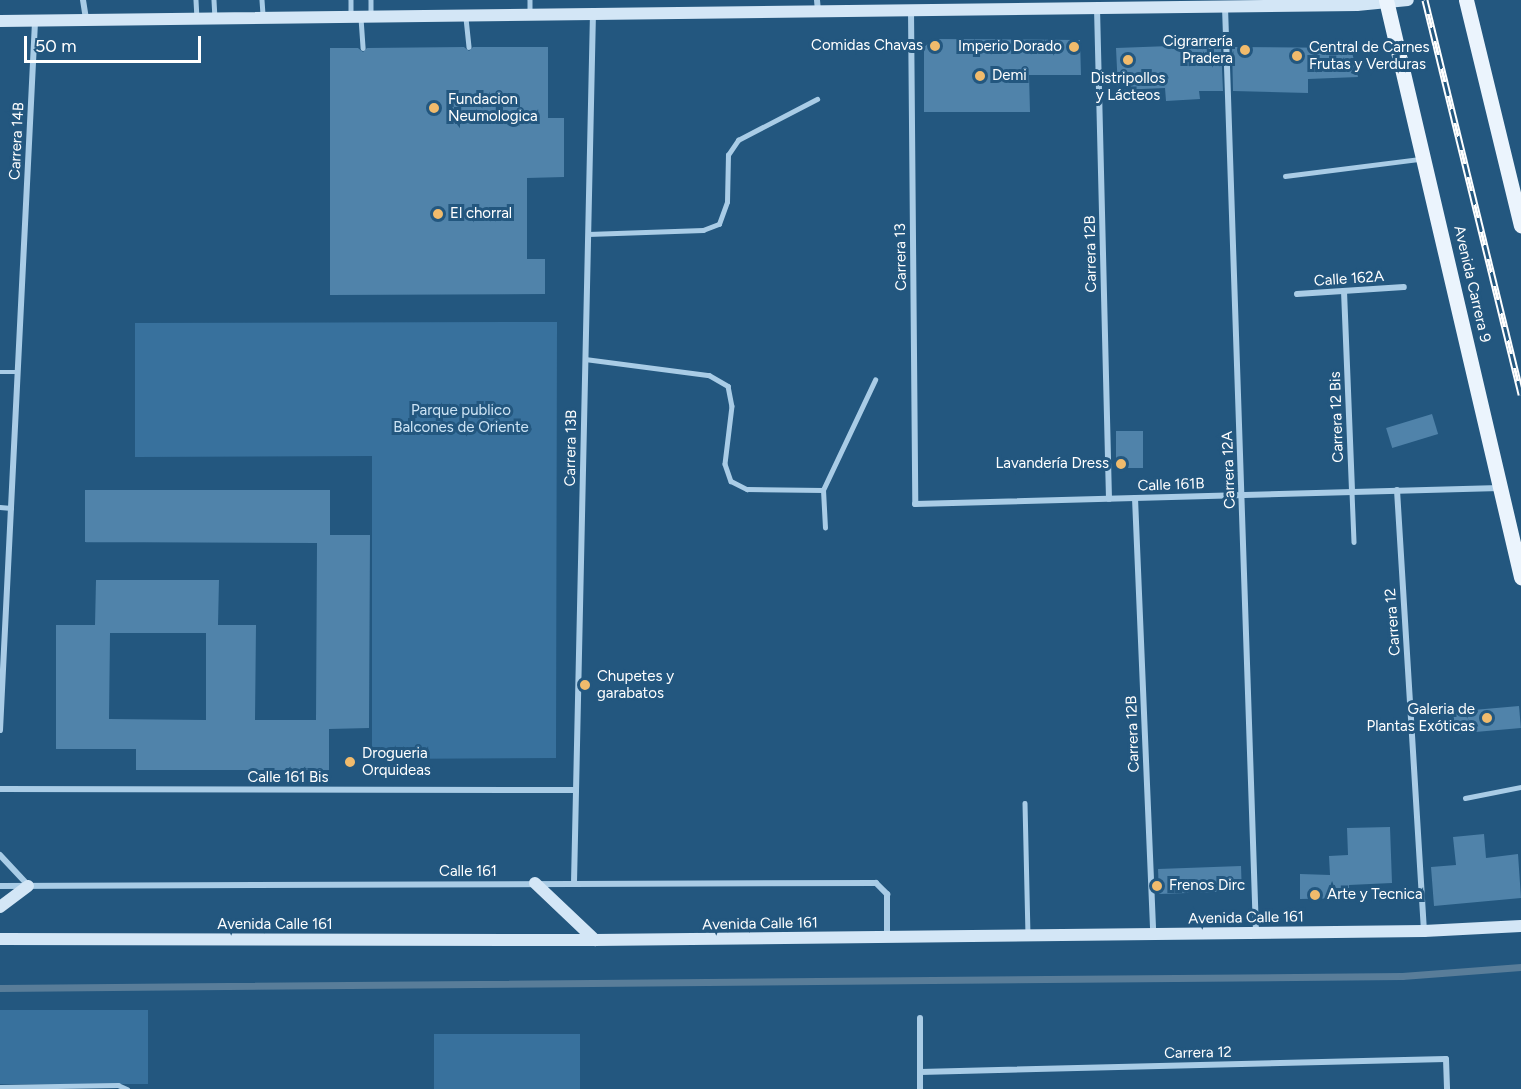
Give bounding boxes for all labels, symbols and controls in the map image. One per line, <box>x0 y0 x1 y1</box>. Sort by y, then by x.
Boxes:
scale bar <box>27 24 204 62</box>
place label: Cigrarrería Pradera <box>1163 32 1233 67</box>
text: 50 m <box>35 35 77 57</box>
place label: Comidas Chavas <box>811 37 923 55</box>
place label: Imperio Dorado <box>958 38 1062 56</box>
place label: Central de Carnes Frutas y Verduras <box>1309 38 1430 73</box>
marker: Comidas Chavas <box>928 39 942 53</box>
marker: Imperio Dorado <box>1067 40 1081 54</box>
marker: Cigrarrería Pradera <box>1238 43 1252 57</box>
marker: Central de Carnes Frutas y Verduras <box>1290 49 1304 63</box>
marker: Distripollos y Lácteos <box>1121 53 1135 67</box>
place label: Demi <box>992 67 1027 85</box>
marker: Demi <box>973 69 987 83</box>
place label: Distripollos y Lácteos <box>1091 69 1165 104</box>
place label: Fundacion Neumologica <box>448 90 538 125</box>
marker: Fundacion Neumologica <box>425 99 443 117</box>
street label: Carrera 14B <box>6 102 28 180</box>
place label: El chorral <box>450 205 512 223</box>
marker: El chorral <box>431 207 445 221</box>
street label: Carrera 12B <box>1081 215 1101 293</box>
street label: Carrera 13 <box>891 223 911 291</box>
street label: Avenida Carrera 9 <box>1450 224 1494 344</box>
street label: Calle 162A <box>1313 268 1385 290</box>
street label: Carrera 12 Bis <box>1326 371 1348 463</box>
park label: Parque publico Balcones de Oriente <box>393 401 529 436</box>
street label: Carrera 13B <box>561 409 581 487</box>
street label: Carrera 12A <box>1219 431 1239 509</box>
place label: Lavandería Dress <box>996 455 1109 473</box>
marker: Lavandería Dress <box>1114 457 1128 471</box>
street label: Calle 161B <box>1137 475 1205 495</box>
street label: Carrera 12 <box>1382 588 1404 656</box>
place label: Chupetes y garabatos <box>597 667 674 702</box>
marker: Chupetes y garabatos <box>578 678 592 692</box>
street label: Carrera 12B <box>1123 695 1143 773</box>
place label: Galeria de Plantas Exóticas <box>1366 700 1475 735</box>
marker: Galeria de Plantas Exóticas <box>1480 711 1494 725</box>
place label: Drogueria Orquideas <box>362 744 431 779</box>
marker: Drogueria Orquideas <box>343 755 357 769</box>
street label: Calle 161 Bis <box>247 769 329 787</box>
street label: Calle 161 <box>439 863 497 881</box>
place label: Frenos Dirc <box>1169 877 1245 895</box>
marker: Frenos Dirc <box>1150 879 1164 893</box>
place label: Arte y Tecnica <box>1327 886 1423 904</box>
marker: Arte y Tecnica <box>1308 888 1322 902</box>
street label: Avenida Calle 161 <box>1188 908 1304 928</box>
street label: Avenida Calle 161 <box>702 914 818 934</box>
street label: Avenida Calle 161 <box>217 916 333 934</box>
street label: Carrera 12 <box>1164 1043 1232 1063</box>

